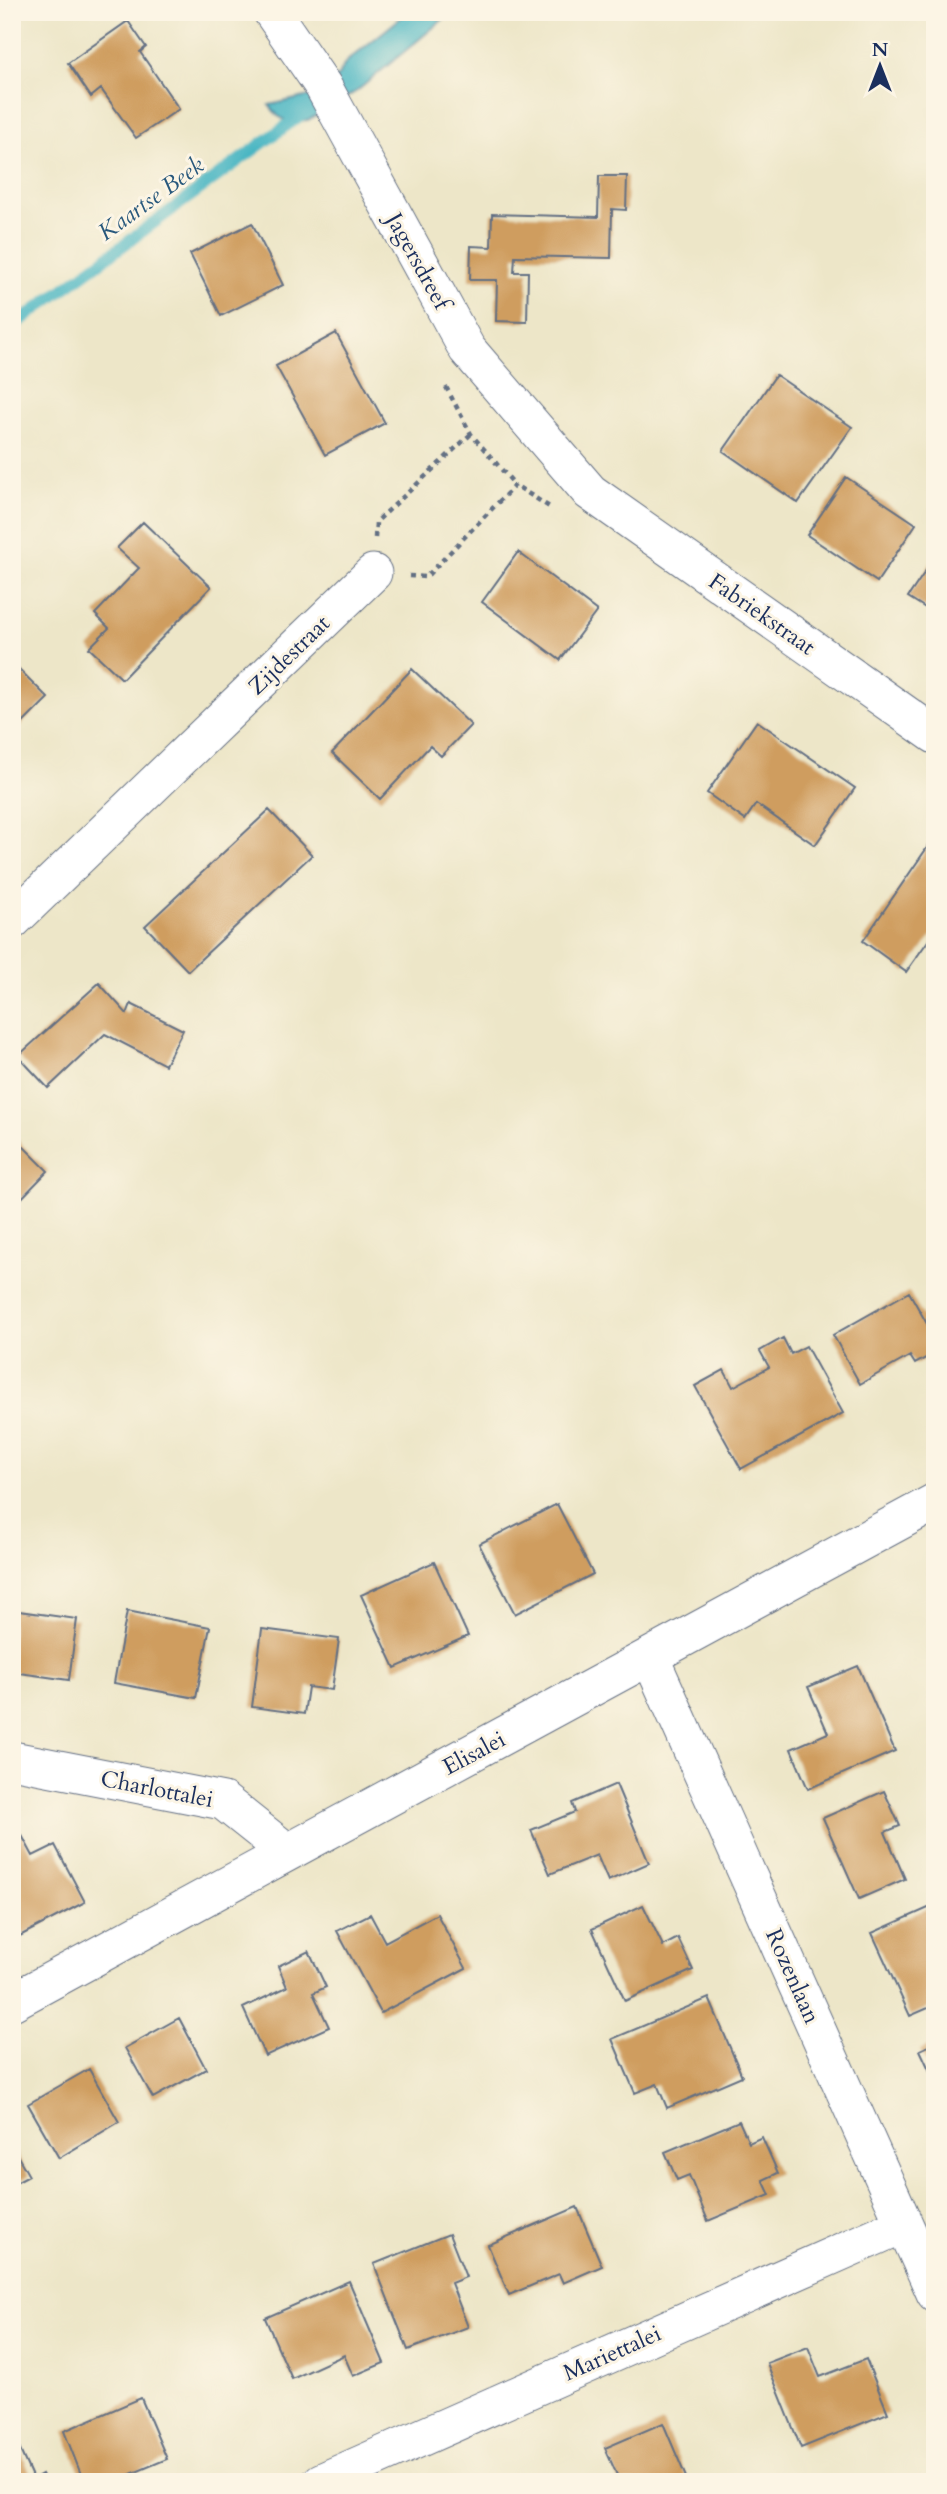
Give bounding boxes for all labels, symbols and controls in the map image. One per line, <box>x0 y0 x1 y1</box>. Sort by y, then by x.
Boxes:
north arrow <box>846 32 916 102</box>
text: N <box>872 37 889 63</box>
water label: Kaartse Beek <box>91 149 211 249</box>
street label: Jagersdreef <box>377 205 459 318</box>
street label: Fabriekstraat <box>703 566 821 662</box>
street label: Zijdestraat <box>241 608 337 702</box>
street label: Elisalei <box>437 1724 511 1782</box>
street label: Charlottalei <box>98 1763 216 1815</box>
street label: Rozenlaan <box>758 1924 828 2028</box>
street label: Mariettalei <box>558 2318 666 2388</box>

